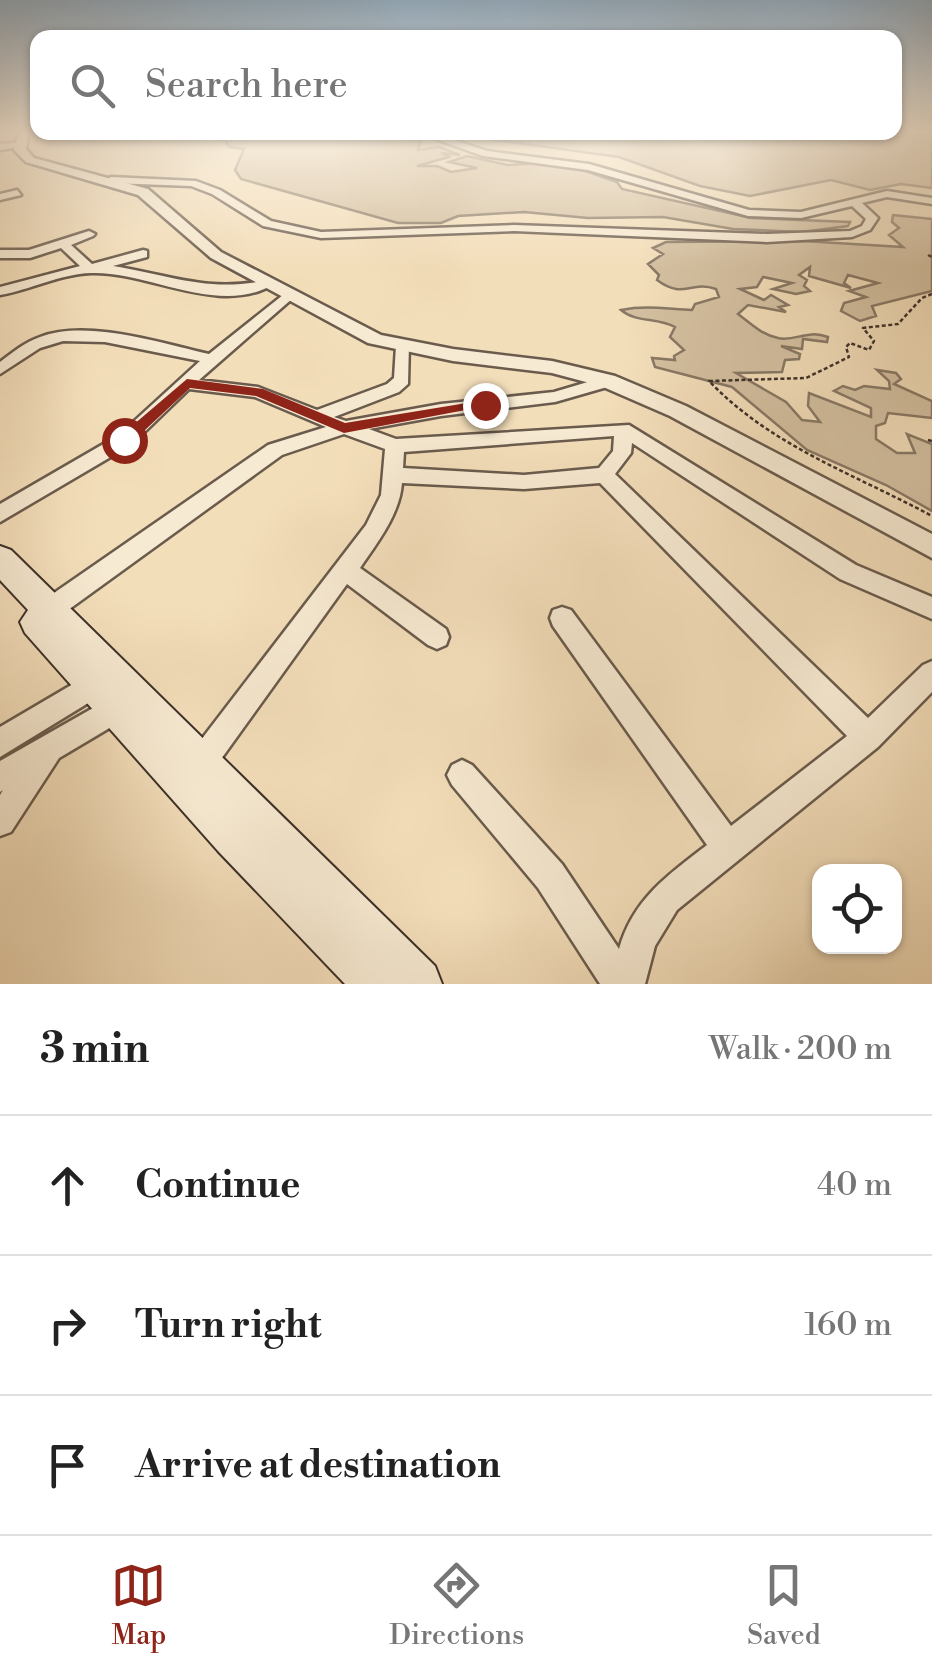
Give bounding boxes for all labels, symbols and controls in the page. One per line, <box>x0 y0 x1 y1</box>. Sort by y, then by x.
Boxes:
search box <box>30 30 902 140</box>
icon: search <box>65 58 120 113</box>
text: Search here <box>145 62 348 109</box>
route end <box>463 383 509 429</box>
route start <box>102 418 148 464</box>
map controls <box>812 864 902 954</box>
button: locate <box>812 864 902 954</box>
text: 3 min <box>40 1023 149 1076</box>
text: Walk · 200 m <box>709 1029 892 1069</box>
icon: ahead <box>40 1158 95 1213</box>
text: Continue <box>135 1162 300 1209</box>
text: 40 m <box>817 1165 892 1205</box>
icon: right <box>40 1298 95 1353</box>
text: Turn right <box>135 1302 321 1349</box>
text: 160 m <box>804 1305 892 1345</box>
icon: arrive <box>40 1438 95 1493</box>
text: Arrive at destination <box>135 1442 501 1489</box>
tab: Map <box>111 1558 166 1653</box>
tab: Directions <box>389 1558 524 1653</box>
tab: Saved <box>747 1558 821 1653</box>

